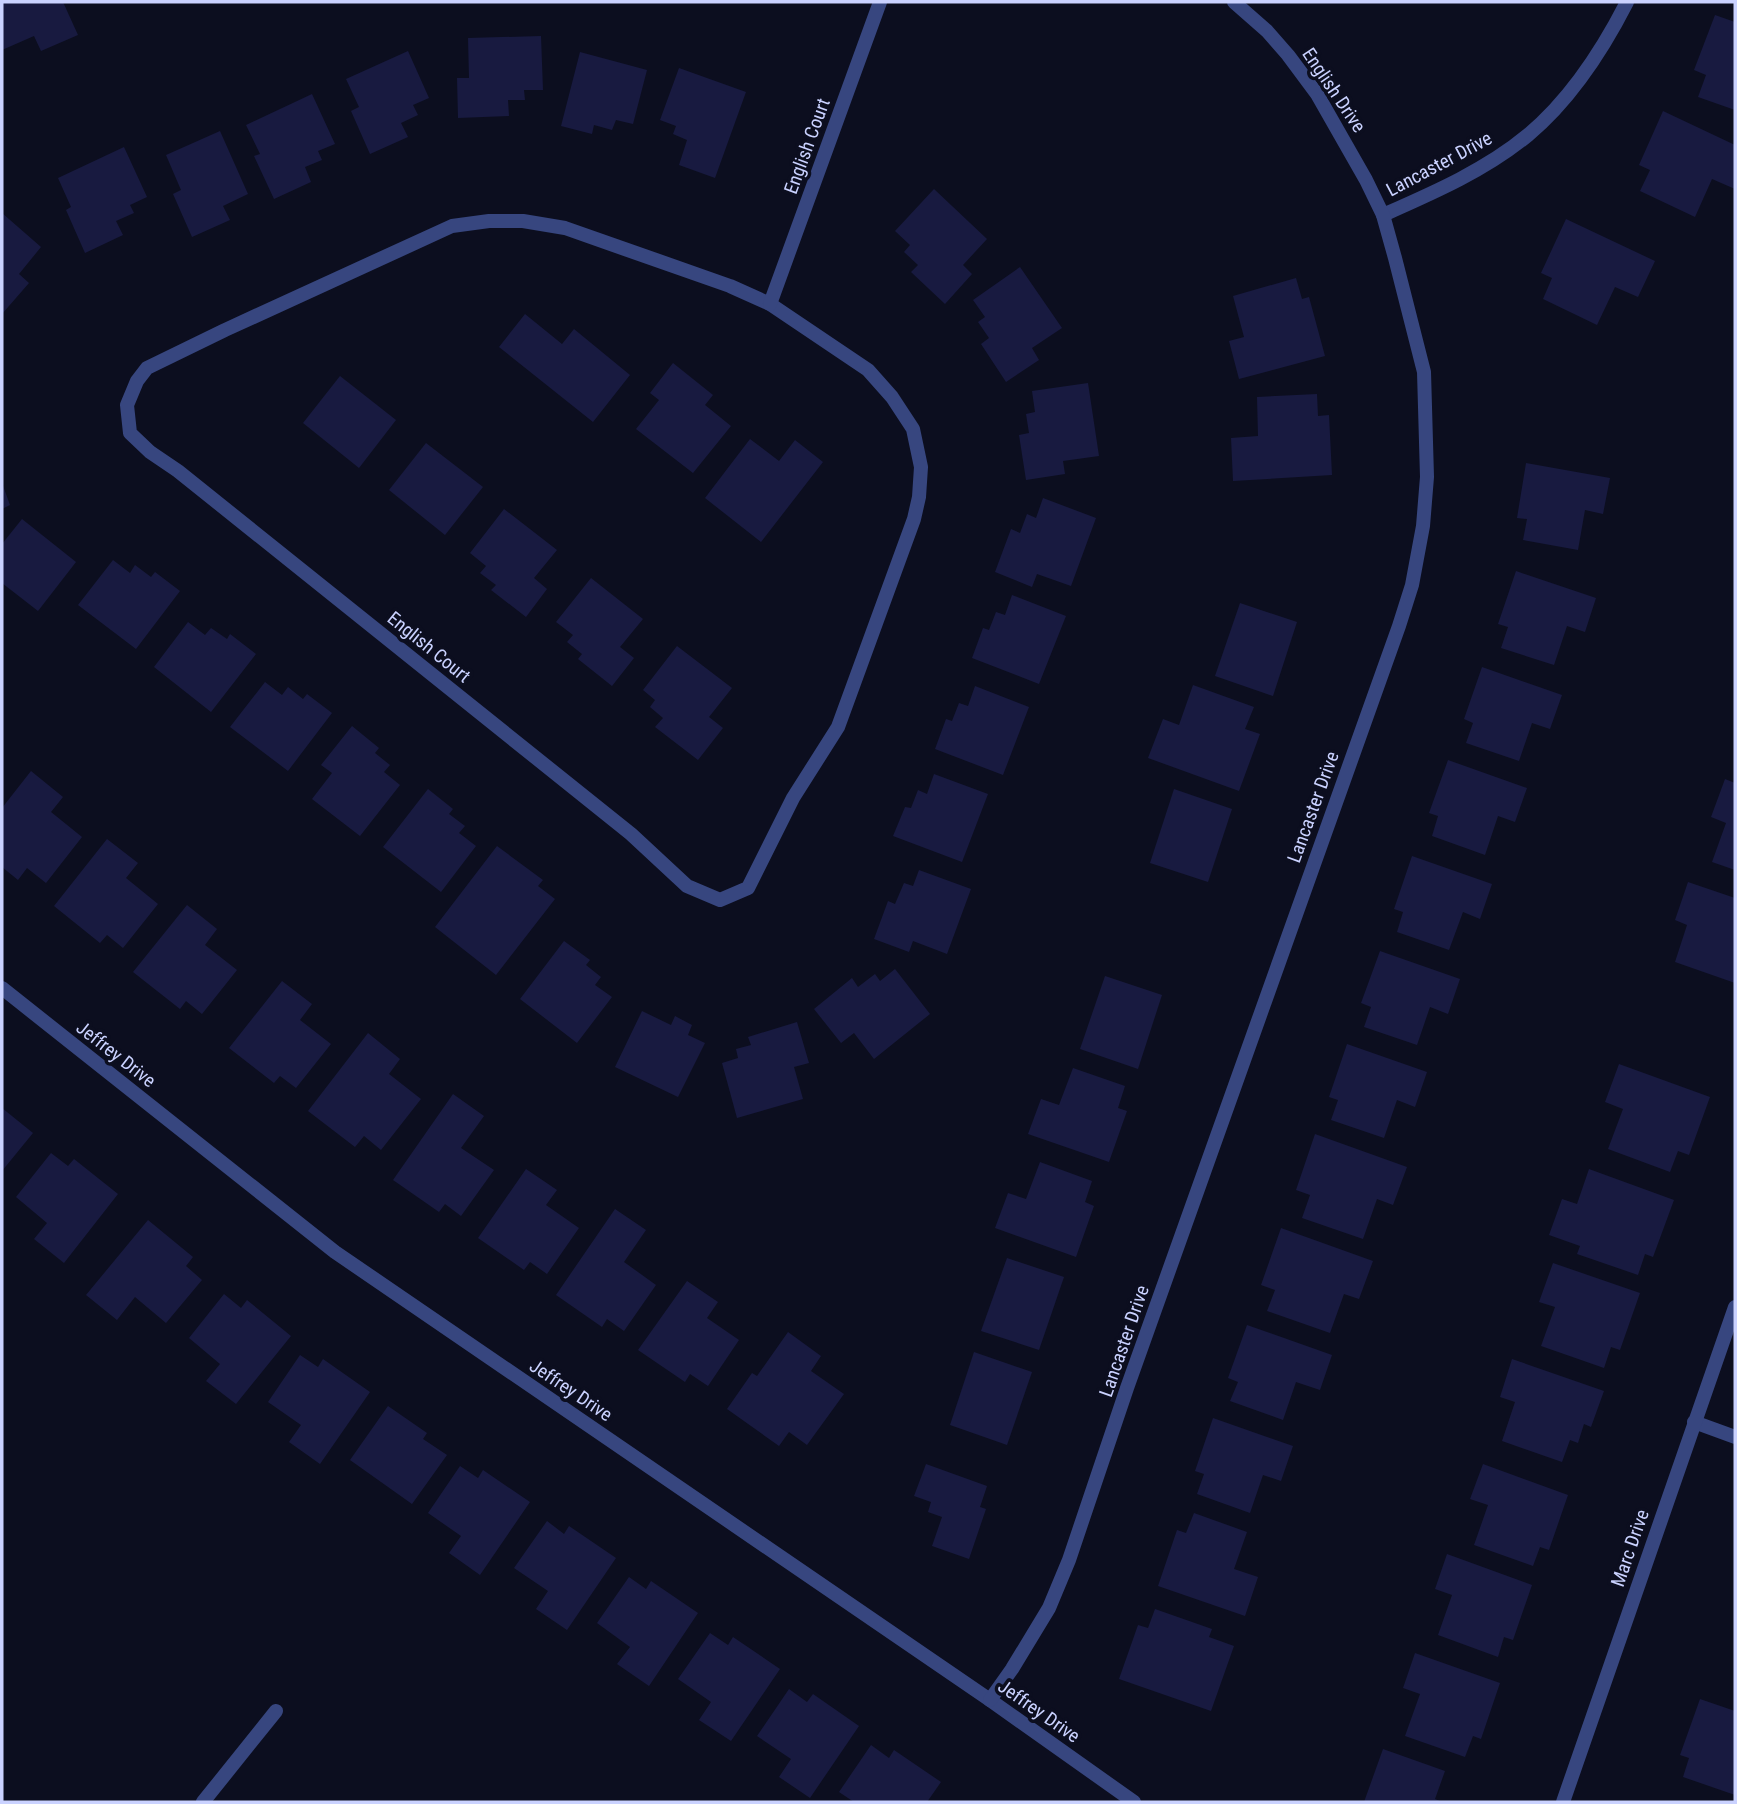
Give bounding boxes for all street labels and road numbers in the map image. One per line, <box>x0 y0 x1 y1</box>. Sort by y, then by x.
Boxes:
street label: English Drive <box>1297 43 1371 137</box>
street label: English Court <box>779 95 835 197</box>
street label: Lancaster Drive <box>1382 126 1496 201</box>
street label: English Court <box>383 606 475 688</box>
street label: Lancaster Drive <box>1282 748 1344 866</box>
street label: Jeffrey Drive <box>72 1016 160 1092</box>
street label: Lancaster Drive <box>1094 1282 1154 1400</box>
street label: Jeffrey Drive <box>525 1354 617 1426</box>
street label: Marc Drive <box>1606 1506 1654 1590</box>
street label: Jeffrey Drive <box>994 1674 1084 1748</box>

